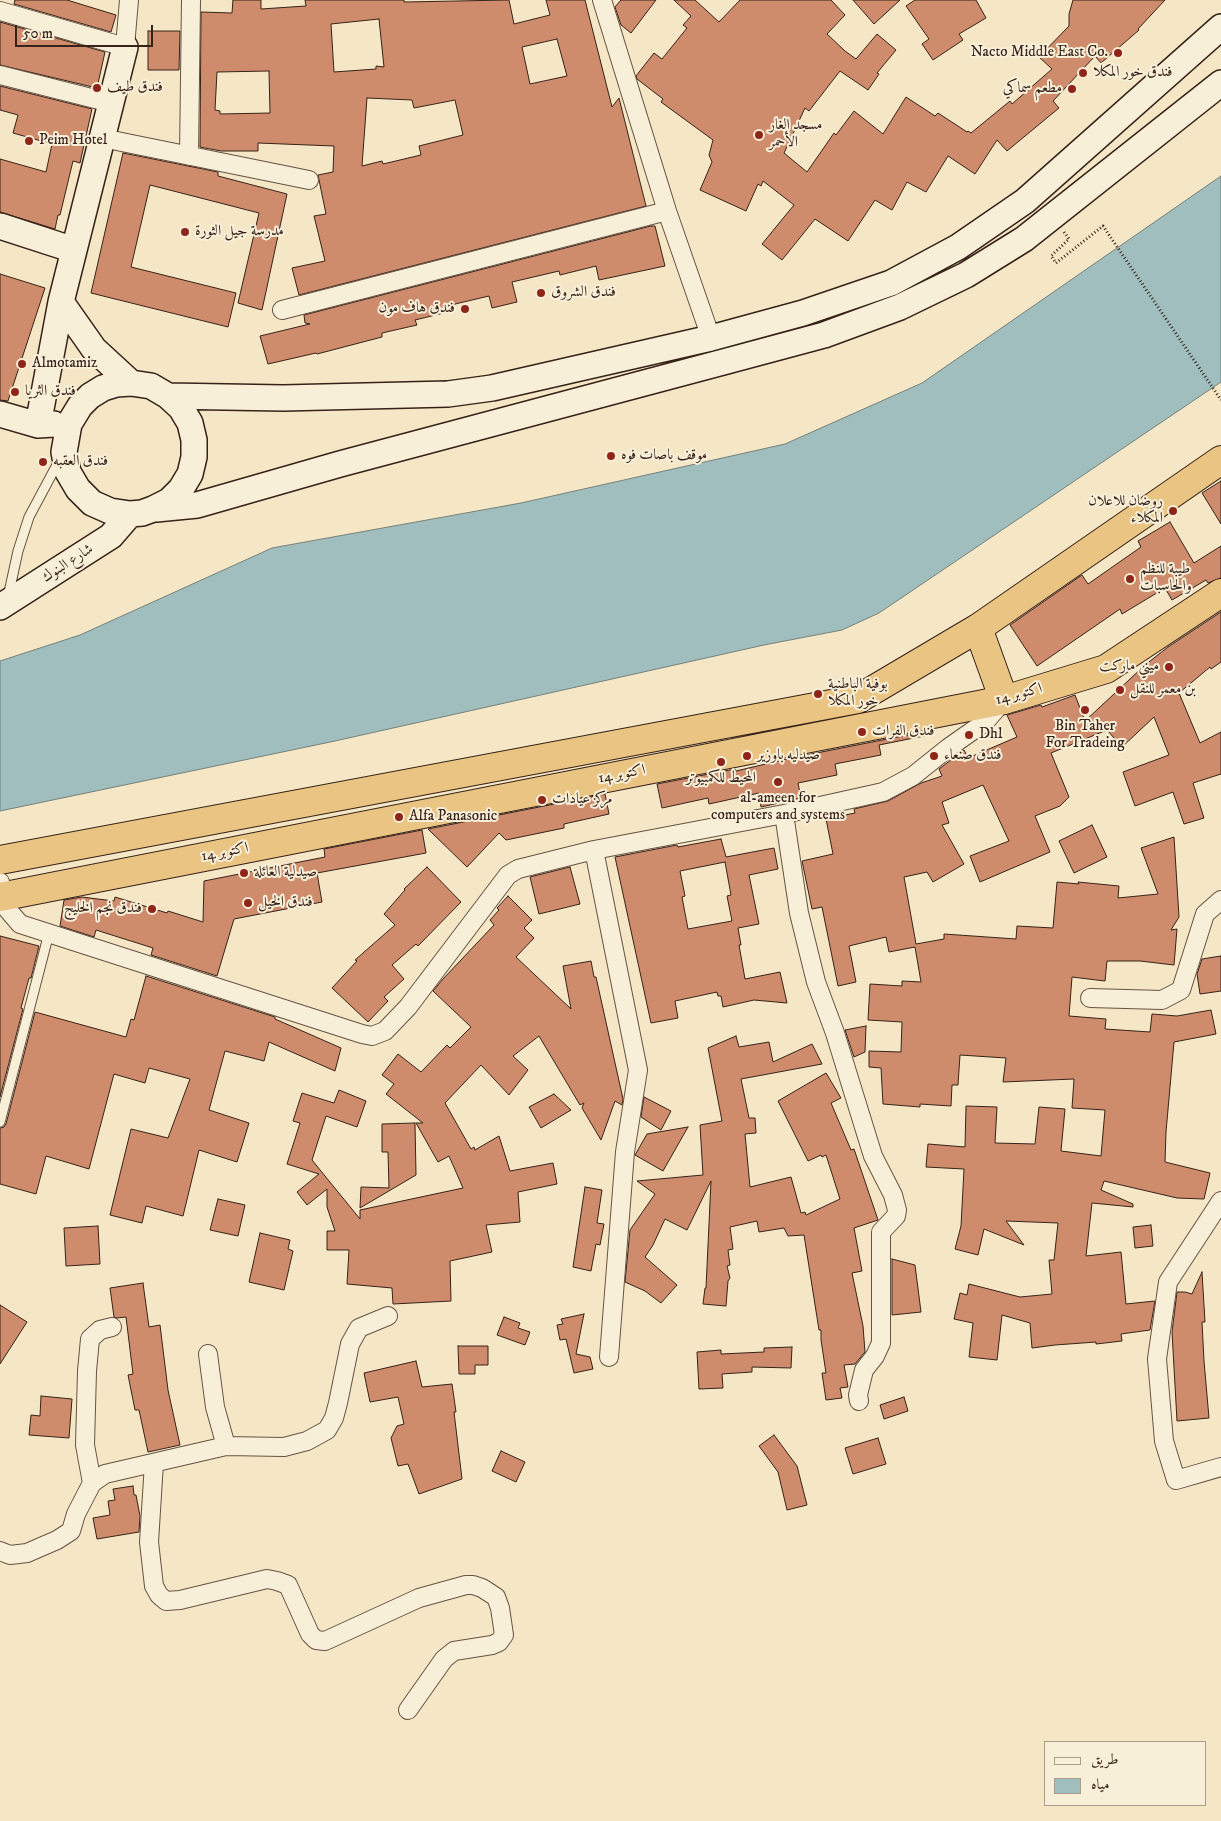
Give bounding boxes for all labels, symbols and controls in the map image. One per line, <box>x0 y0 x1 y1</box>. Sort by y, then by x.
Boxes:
scale bar <box>18 15 155 47</box>
text: 50 m <box>23 24 53 43</box>
place label: Nacto Middle East Co. <box>971 44 1108 62</box>
marker: Nacto Middle East Co. <box>1112 47 1124 59</box>
place label: فندق خور المكلا <box>1093 64 1172 82</box>
marker: فندق خور المكلا <box>1077 67 1089 79</box>
place label: فندق طيف <box>107 79 163 97</box>
place label: مطعم سماكي <box>1003 80 1062 98</box>
marker: فندق طيف <box>91 82 103 94</box>
marker: مطعم سماكي <box>1066 83 1078 95</box>
place label: مسجد الغار الأحمر <box>769 117 822 152</box>
marker: مسجد الغار الأحمر <box>753 129 765 141</box>
place label: Peim Hotel <box>39 132 107 150</box>
marker: Peim Hotel <box>23 135 35 147</box>
place label: مدرسة جيل الثورة <box>195 223 284 241</box>
marker: مدرسة جيل الثورة <box>179 226 191 238</box>
place label: فندق الشروق <box>551 284 616 302</box>
marker: فندق الشروق <box>535 287 547 299</box>
place label: فندق هاف مون <box>379 300 455 318</box>
marker: فندق هاف مون <box>459 303 471 315</box>
place label: Almotamiz <box>32 355 97 373</box>
marker: Almotamiz <box>16 358 28 370</box>
place label: فندق الثريا <box>25 383 76 401</box>
marker: فندق الثريا <box>9 386 21 398</box>
place label: موقف باصات فوه <box>621 447 707 465</box>
marker: موقف باصات فوه <box>605 450 617 462</box>
place label: فندق العقبه <box>53 453 108 471</box>
marker: فندق العقبه <box>37 456 49 468</box>
place label: روضان للاعلان المكلاء <box>1088 493 1163 528</box>
marker: روضان للاعلان المكلاء <box>1167 505 1179 517</box>
street label: شارع البنوك <box>39 541 97 587</box>
place label: طيبة للنظم والحاسبات <box>1140 561 1192 596</box>
marker: طيبة للنظم والحاسبات <box>1124 573 1136 585</box>
place label: ميني ماركت <box>1099 658 1159 676</box>
marker: ميني ماركت <box>1163 661 1175 673</box>
place label: بوفية الباطنية خور المكلا <box>828 676 887 711</box>
street label: 14 اكتوبر <box>994 680 1044 710</box>
place label: بن معمر للنقل <box>1130 681 1196 699</box>
marker: بن معمر للنقل <box>1114 684 1126 696</box>
marker: بوفية الباطنية خور المكلا <box>812 688 824 700</box>
marker: Bin Taher For Tradeing <box>1079 704 1091 716</box>
place label: Bin Taher For Tradeing <box>1045 718 1125 753</box>
place label: فندق الفرات <box>872 723 935 741</box>
marker: فندق الفرات <box>856 726 868 738</box>
place label: Dhl <box>979 726 1002 744</box>
marker: Dhl <box>963 729 975 741</box>
place label: صيدليه باوزير <box>757 747 820 765</box>
place label: فندق صنعاء <box>944 747 1001 765</box>
marker: صيدليه باوزير <box>741 750 753 762</box>
marker: فندق صنعاء <box>928 750 940 762</box>
marker: المحيط للكمبيوتر <box>715 756 727 768</box>
street label: 14 اكتوبر <box>597 762 647 788</box>
place label: المحيط للكمبيوتر <box>686 770 756 788</box>
marker: al-ameen for computers and systems <box>772 776 784 788</box>
place label: al-ameen for computers and systems <box>711 790 845 825</box>
place label: مركز عيادات <box>552 791 612 809</box>
marker: مركز عيادات <box>536 794 548 806</box>
place label: Alfa Panasonic <box>409 808 497 826</box>
marker: Alfa Panasonic <box>393 811 405 823</box>
street label: 14 اكتوبر <box>200 840 250 866</box>
place label: صيدلية العائلة <box>254 864 317 882</box>
marker: صيدلية العائلة <box>238 867 250 879</box>
place label: فندق الخيل <box>258 894 313 912</box>
marker: فندق الخيل <box>242 897 254 909</box>
place label: فندق نجم الخليج <box>64 900 142 918</box>
marker: فندق نجم الخليج <box>146 903 158 915</box>
legend <box>1044 1741 1206 1806</box>
text: طريق <box>1091 1750 1118 1769</box>
text: مياه <box>1091 1775 1109 1794</box>

